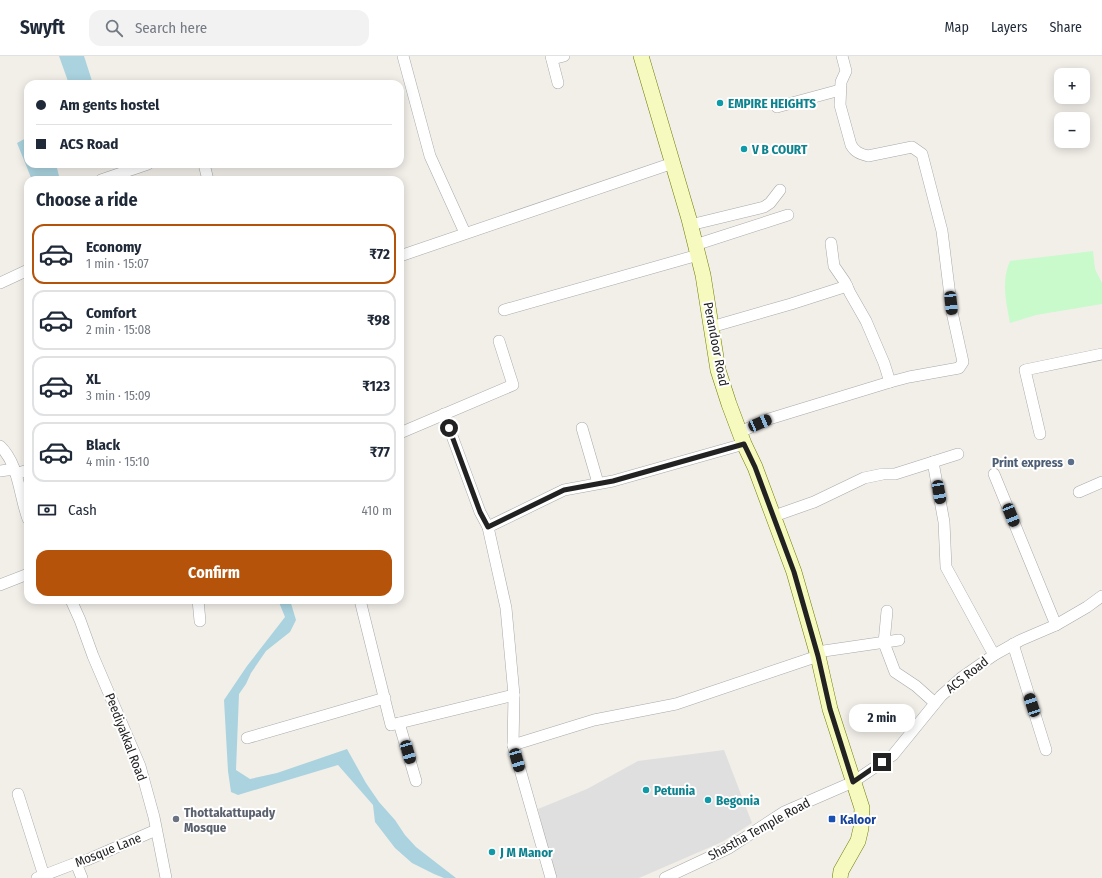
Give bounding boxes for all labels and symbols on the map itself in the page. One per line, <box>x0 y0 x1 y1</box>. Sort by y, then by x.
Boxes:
place label: EMPIRE HEIGHTS <box>728 96 816 111</box>
marker: EMPIRE HEIGHTS <box>715 98 725 108</box>
place label: V B COURT <box>751 142 808 157</box>
marker: V B COURT <box>739 144 749 154</box>
car <box>944 290 958 316</box>
street label: Perandoor Road <box>700 301 732 387</box>
car <box>747 413 773 433</box>
route start <box>440 419 458 437</box>
place label: Print express <box>992 455 1063 470</box>
marker: Print express <box>1066 457 1076 467</box>
car <box>931 479 947 505</box>
car <box>1001 502 1021 528</box>
street label: ACS Road <box>943 654 991 696</box>
street label: Peediyakkal Road <box>102 691 150 783</box>
car <box>1023 692 1041 718</box>
callout: 2 min <box>849 704 915 732</box>
car <box>399 739 417 765</box>
car <box>508 747 526 773</box>
route end <box>873 753 891 771</box>
place label: Petunia <box>654 783 696 798</box>
marker: Petunia <box>641 785 651 795</box>
place label: Begonia <box>716 793 760 808</box>
marker: Begonia <box>703 795 713 805</box>
street label: Shastha Temple Road <box>705 795 813 863</box>
place label: Thottakattupady Mosque <box>184 805 276 835</box>
place label: Kaloor <box>840 812 876 827</box>
marker: Thottakattupady Mosque <box>171 814 181 824</box>
marker: Kaloor <box>827 814 837 824</box>
street label: Mosque Lane <box>73 830 143 870</box>
place label: J M Manor <box>499 845 553 860</box>
marker: J M Manor <box>487 847 497 857</box>

